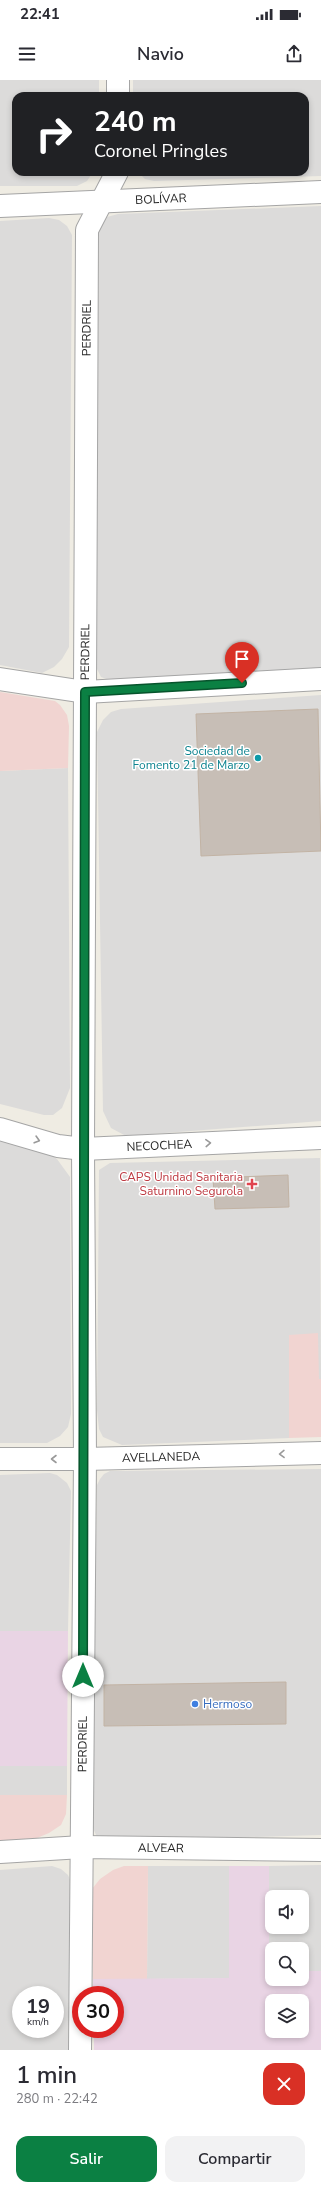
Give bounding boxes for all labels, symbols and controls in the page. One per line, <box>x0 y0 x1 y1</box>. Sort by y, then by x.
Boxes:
text: 22:41 <box>20 4 60 24</box>
text: Navio <box>137 42 184 66</box>
icon: menu <box>16 43 38 65</box>
icon: share <box>283 43 305 65</box>
text: 240 m <box>94 103 177 141</box>
icon: right <box>28 108 80 160</box>
text: Coronel Pringles <box>94 139 228 163</box>
street label: BOLÍVAR <box>135 190 187 208</box>
street label: PERDRIEL <box>78 299 95 356</box>
street label: PERDRIEL <box>77 623 93 680</box>
pin <box>225 642 259 683</box>
icon: arrive <box>231 648 253 670</box>
place label: Sociedad de Fomento 21 de Marzo <box>133 743 250 773</box>
marker: Sociedad de Fomento 21 de Marzo <box>253 753 263 763</box>
one-way arrow <box>34 1135 41 1144</box>
street label: NECOCHEA <box>126 1136 193 1155</box>
one-way arrow <box>205 1139 211 1148</box>
place label: CAPS Unidad Sanitaria Saturnino Segurola <box>119 1169 243 1199</box>
marker: CAPS Unidad Sanitaria Saturnino Segurola <box>246 1178 258 1190</box>
street label: AVELLANEDA <box>122 1448 201 1466</box>
one-way arrow <box>279 1450 285 1459</box>
one-way arrow <box>51 1455 57 1463</box>
position arrow <box>62 1655 104 1697</box>
place label: Hermoso <box>203 1696 253 1712</box>
marker: Hermoso <box>190 1699 200 1709</box>
street label: PERDRIEL <box>74 1715 91 1772</box>
street label: ALVEAR <box>138 1840 184 1856</box>
map controls <box>265 1890 309 2038</box>
button: sound <box>265 1890 309 1934</box>
button: search <box>265 1942 309 1986</box>
speed limit sign: 30 <box>72 1986 124 2038</box>
text: 19 <box>26 1993 50 2020</box>
button: layers <box>265 1994 309 2038</box>
text: km/h <box>27 2015 49 2029</box>
text: 1 min <box>16 2059 77 2091</box>
button: close <box>263 2063 305 2105</box>
text: 280 m · 22:42 <box>16 2090 98 2108</box>
button: Salir <box>16 2136 157 2182</box>
button: Compartir <box>165 2136 305 2182</box>

